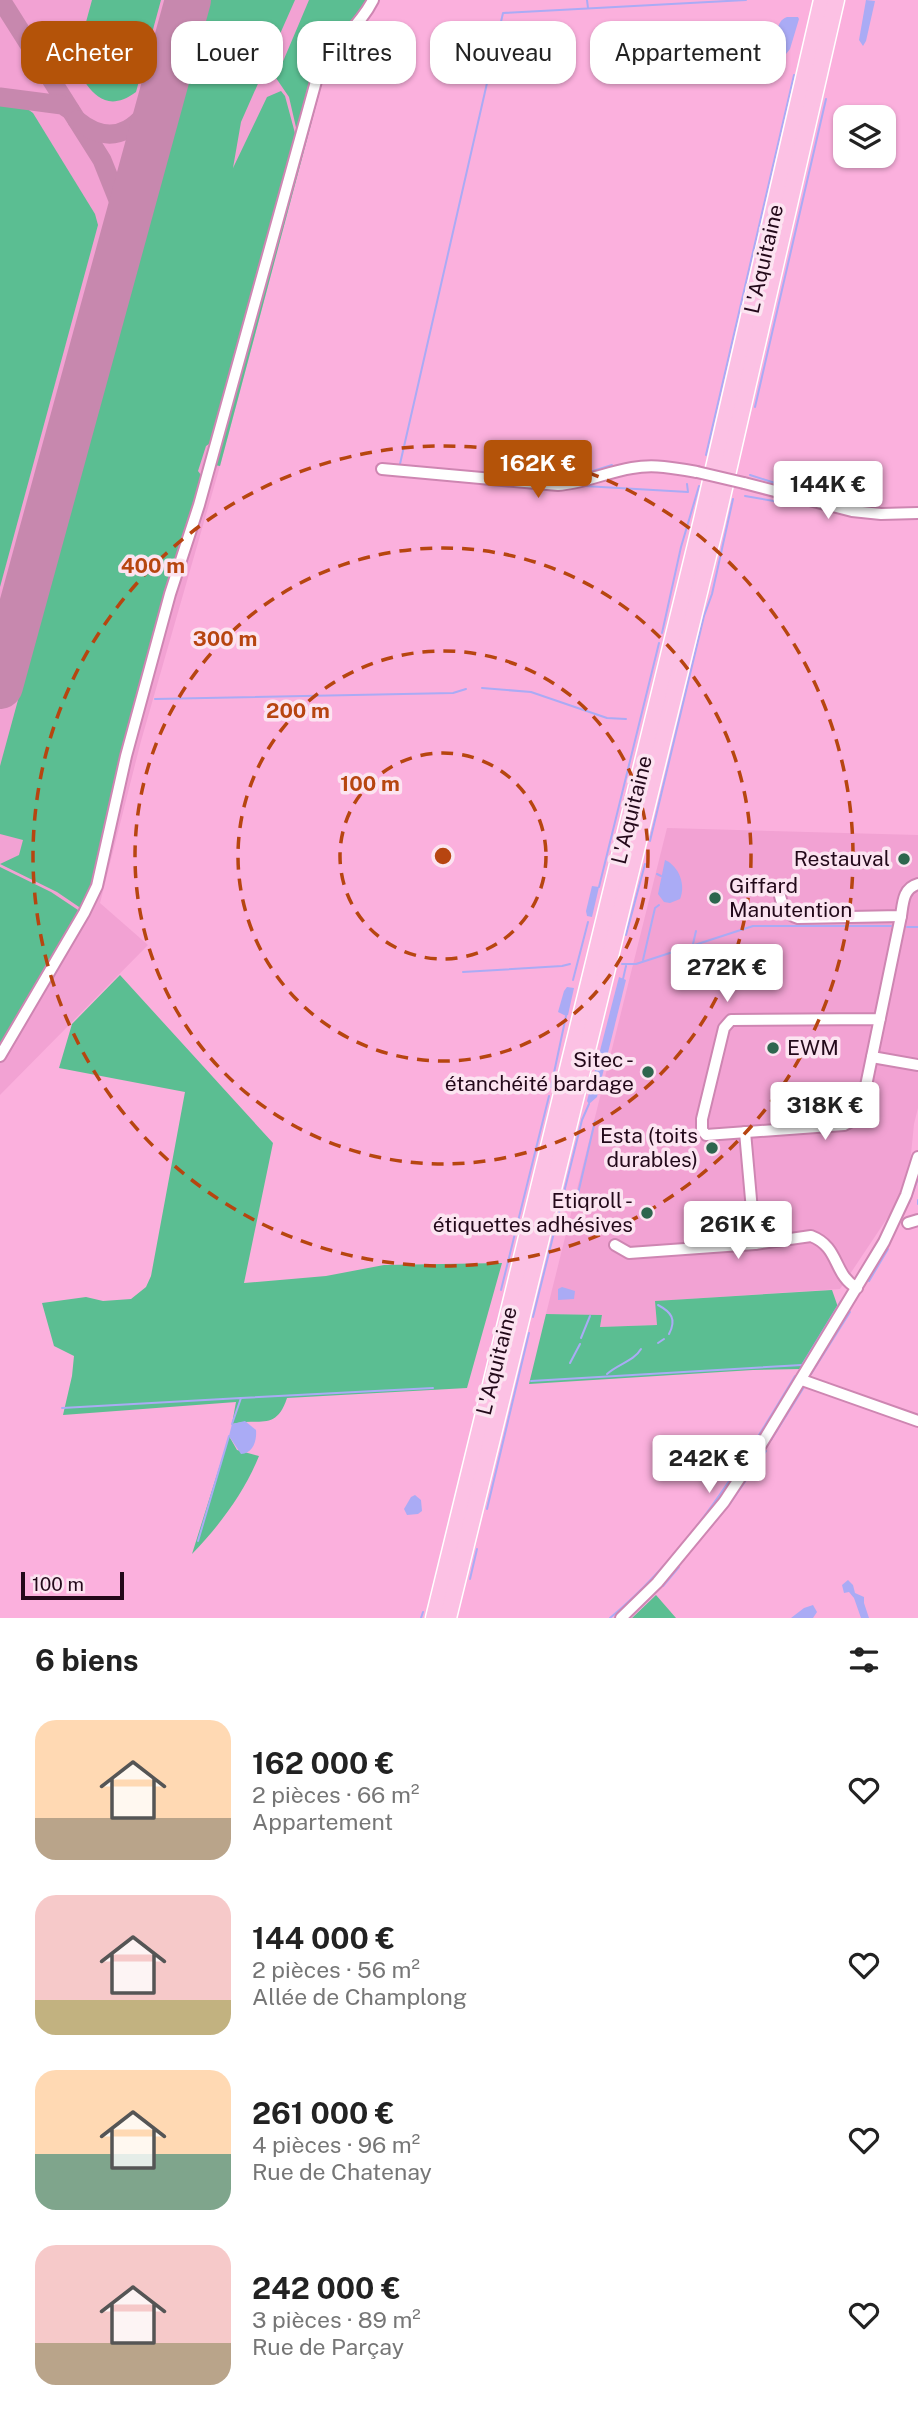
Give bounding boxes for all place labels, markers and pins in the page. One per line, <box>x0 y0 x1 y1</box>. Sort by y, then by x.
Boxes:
pin: 162K € <box>481 440 595 500</box>
pin: 144K € <box>771 462 885 521</box>
centre of rings <box>431 844 455 868</box>
place label: Restauval <box>794 846 890 871</box>
marker: Restauval <box>896 851 912 867</box>
place label: Giffard Manutention <box>729 873 852 922</box>
marker: Giffard Manutention <box>707 890 723 906</box>
pin: 272K € <box>670 944 784 1004</box>
place label: EWM <box>787 1035 839 1060</box>
marker: EWM <box>765 1040 781 1056</box>
place label: Sitec - étanchéité bardage <box>445 1047 634 1096</box>
marker: Sitec - étanchéité bardage <box>640 1064 656 1080</box>
pin: 318K € <box>768 1082 882 1142</box>
place label: Esta (toits durables) <box>600 1123 698 1172</box>
marker: Esta (toits durables) <box>704 1140 720 1156</box>
place label: Etiqroll - étiquettes adhésives <box>433 1188 633 1237</box>
pin: 261K € <box>681 1202 795 1261</box>
marker: Etiqroll - étiquettes adhésives <box>639 1205 655 1221</box>
pin: 242K € <box>652 1436 766 1495</box>

